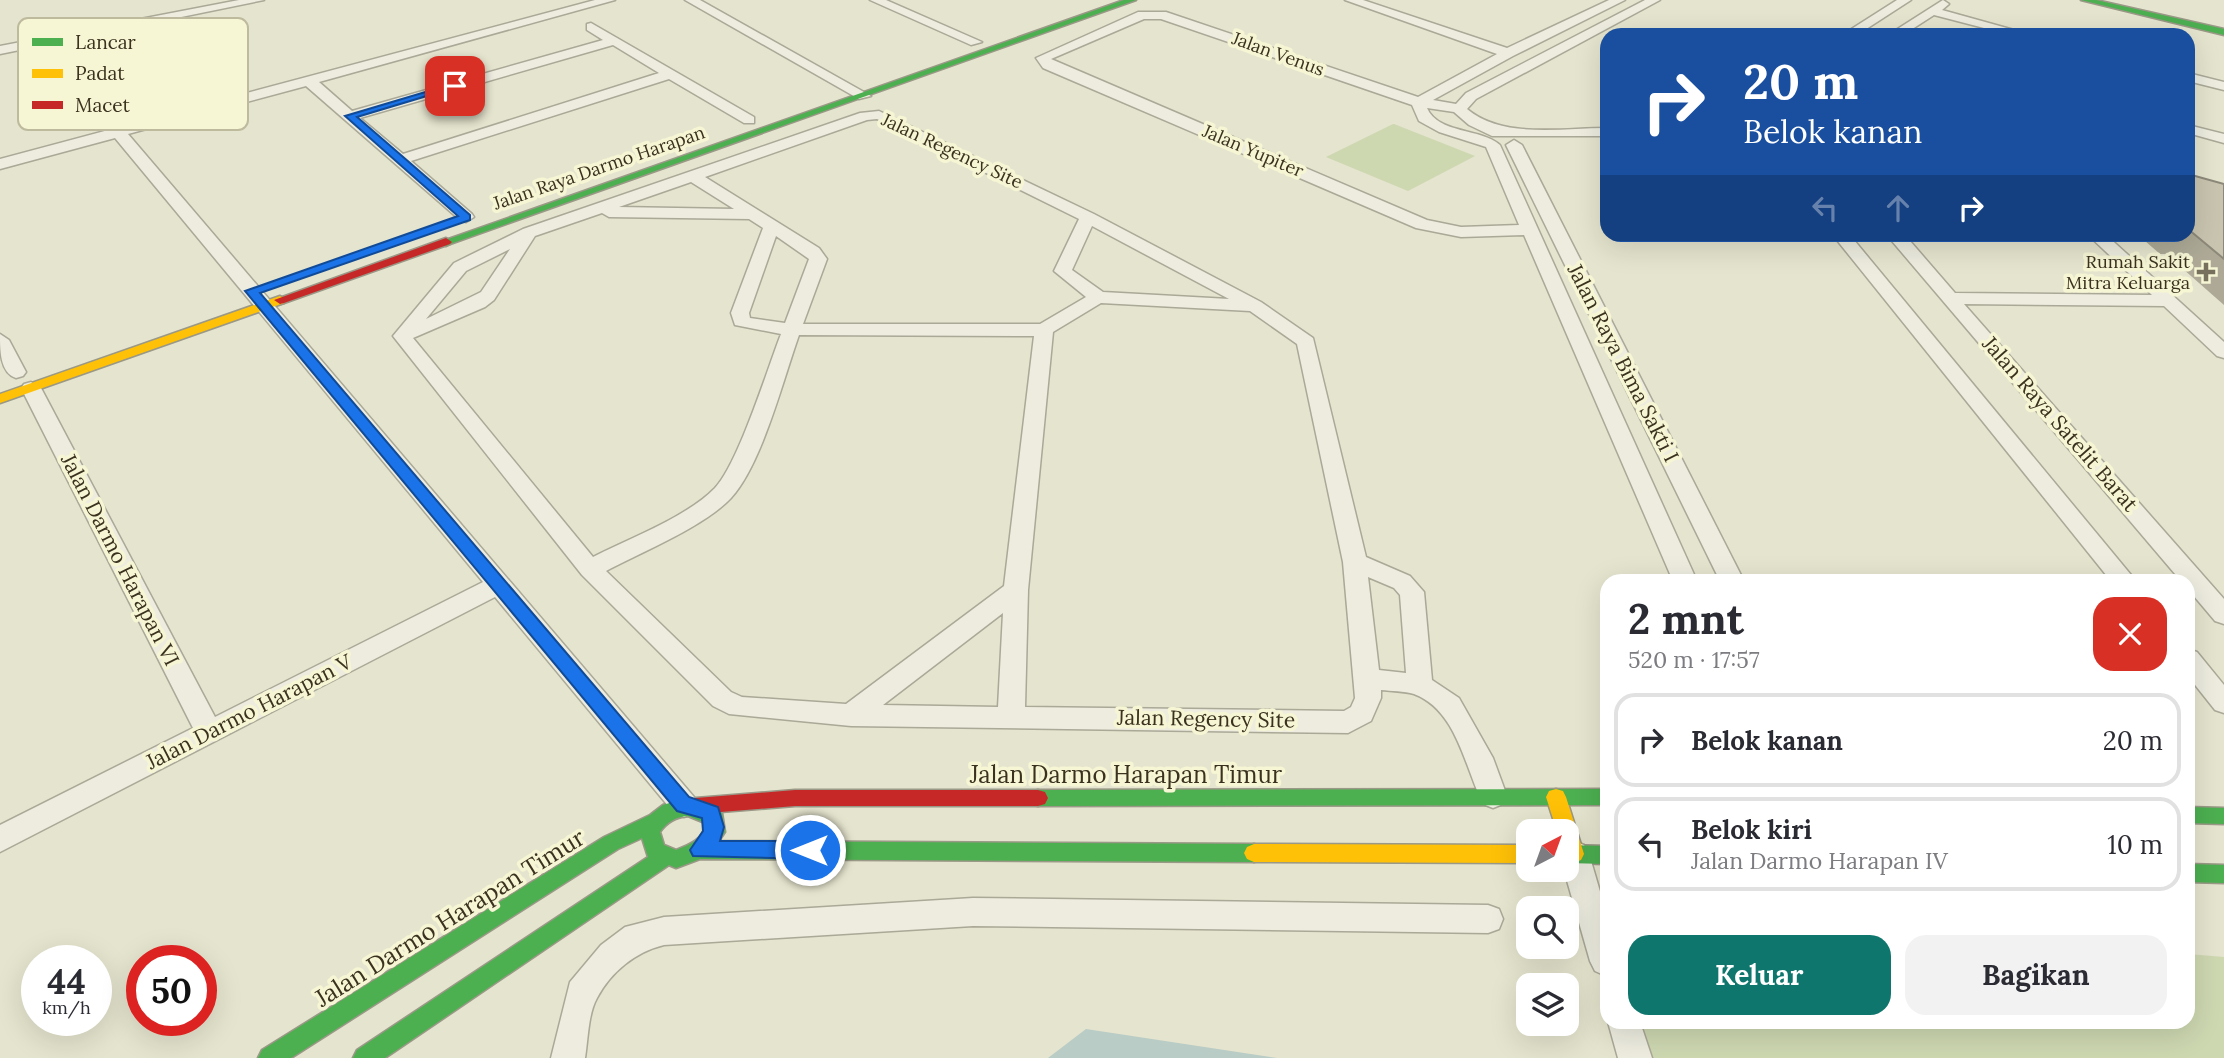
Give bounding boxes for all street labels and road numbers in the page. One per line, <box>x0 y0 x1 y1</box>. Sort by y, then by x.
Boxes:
street label: Jalan Venus <box>1228 26 1327 81</box>
street label: Jalan Regency Site <box>877 107 1027 193</box>
street label: Jalan Yupiter <box>1198 119 1307 182</box>
street label: Jalan Raya Darmo Harapan <box>489 120 708 215</box>
street label: Jalan Raya Bima Sakti I <box>1561 258 1685 466</box>
street label: Jalan Raya Satelit Barat <box>1976 330 2145 518</box>
street label: Jalan Darmo Harapan VI <box>55 448 186 670</box>
street label: Jalan Darmo Harapan V <box>140 647 357 776</box>
street label: Jalan Regency Site <box>1116 703 1295 734</box>
street label: Jalan Darmo Harapan Timur <box>969 759 1283 790</box>
street label: Jalan Darmo Harapan Timur <box>308 821 591 1014</box>

